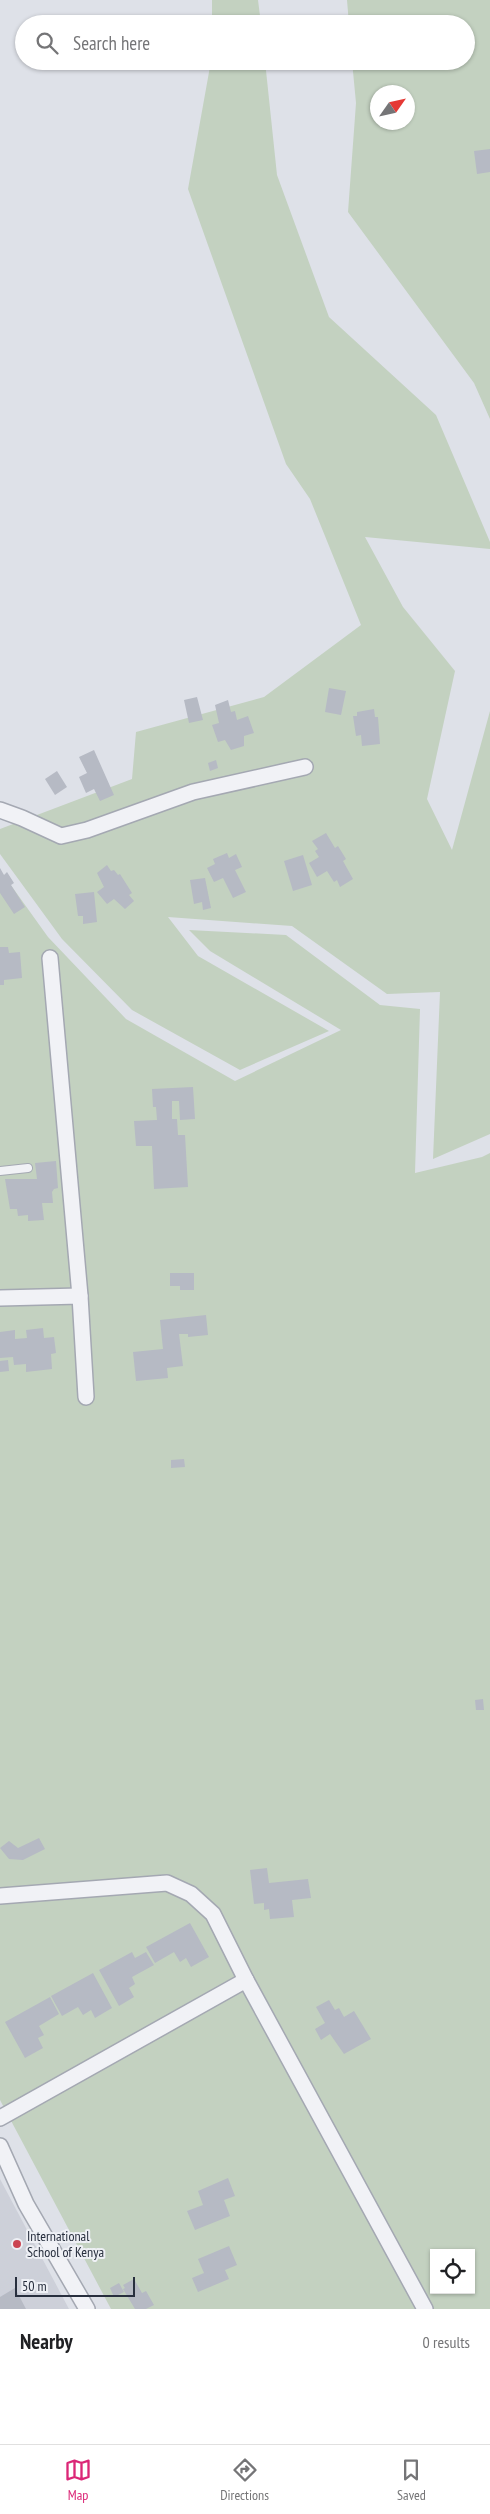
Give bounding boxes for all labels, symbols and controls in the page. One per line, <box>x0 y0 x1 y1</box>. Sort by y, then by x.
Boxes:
search box <box>15 15 475 70</box>
icon: search <box>33 29 61 57</box>
text: Search here <box>73 31 150 55</box>
north arrow <box>370 85 415 130</box>
place label: International School of Kenya <box>27 2227 104 2261</box>
marker: International School of Kenya <box>11 2238 23 2250</box>
map controls <box>430 2249 475 2294</box>
button: locate <box>430 2249 475 2294</box>
scale bar <box>15 2274 135 2297</box>
text: 50 m <box>22 2277 47 2295</box>
text: Nearby <box>20 2328 73 2355</box>
text: 0 results <box>423 2332 470 2352</box>
tab: Map <box>64 2456 92 2504</box>
tab: Directions <box>220 2456 269 2504</box>
tab: Saved <box>397 2456 426 2504</box>

